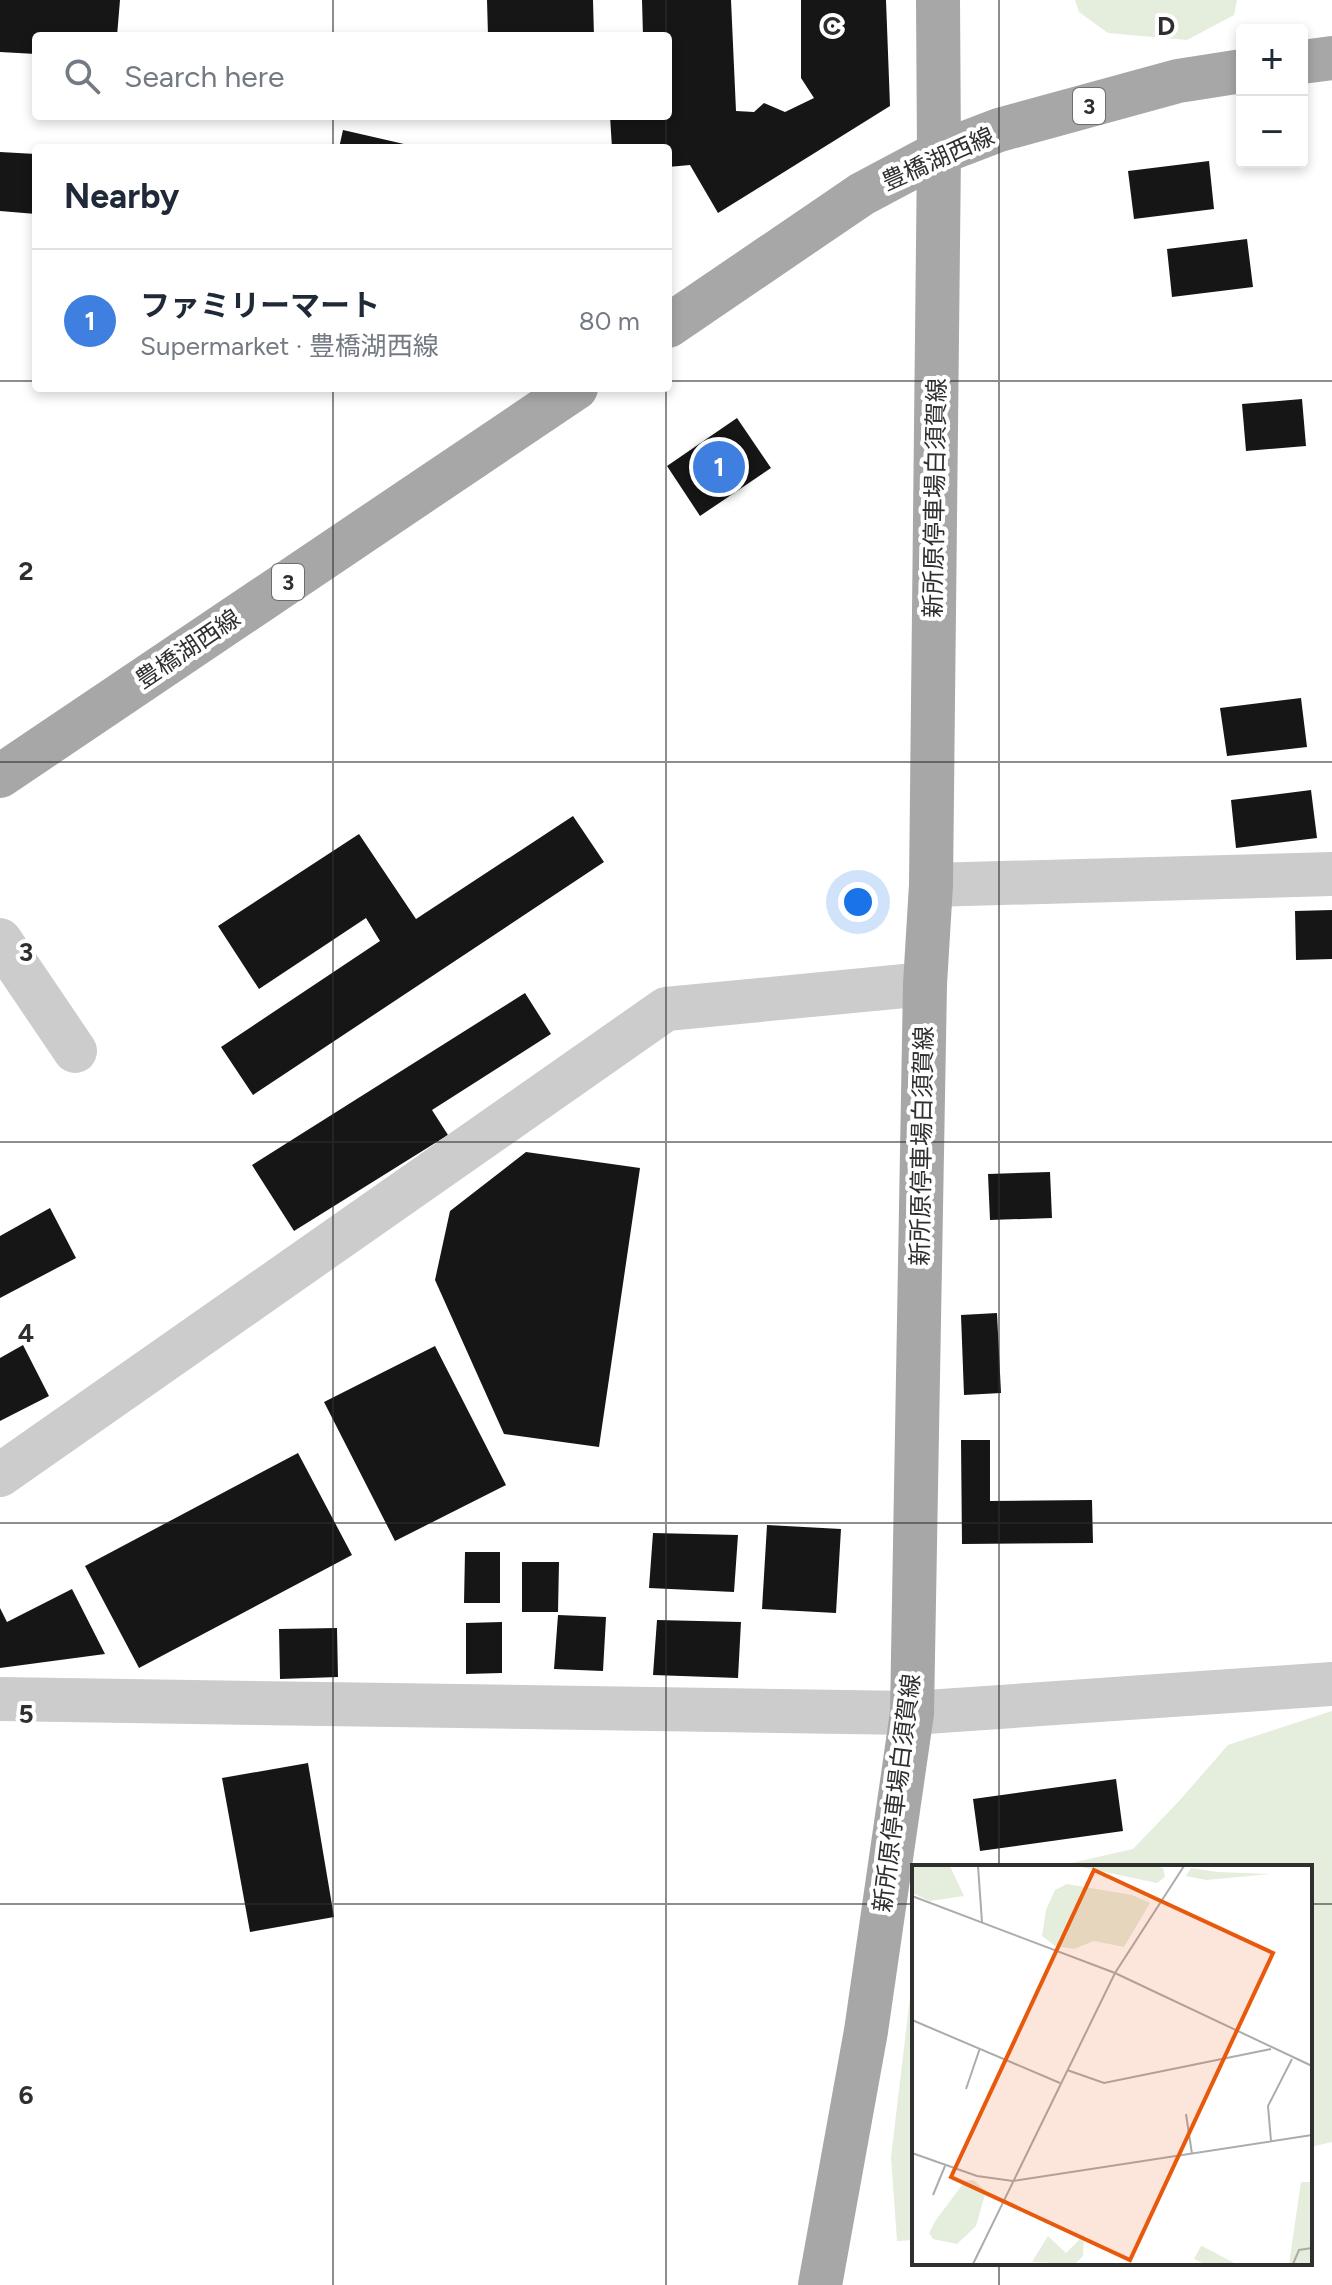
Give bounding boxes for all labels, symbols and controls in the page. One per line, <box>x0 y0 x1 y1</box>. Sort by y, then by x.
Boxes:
text: C <box>823 10 842 42</box>
text: D <box>1157 10 1175 42</box>
map controls <box>1236 24 1308 168</box>
button: + <box>1236 24 1308 96</box>
search box <box>32 32 672 120</box>
icon: search <box>60 54 104 98</box>
text: Search here <box>124 58 284 95</box>
road number: 3 <box>1073 88 1105 124</box>
button: − <box>1236 96 1308 168</box>
street label: 豊橋湖西線 <box>877 121 999 196</box>
text: Nearby <box>64 176 179 217</box>
text: ファミリーマート <box>140 287 380 324</box>
text: 1 <box>85 305 95 337</box>
text: 80 m <box>579 305 640 337</box>
text: Supermarket · 豊橋湖西線 <box>140 330 439 362</box>
street label: 新所原停車場白須賀線 <box>918 378 951 618</box>
pin: 1 <box>693 437 745 497</box>
text: 2 <box>18 555 34 587</box>
road number: 3 <box>272 564 304 600</box>
street label: 豊橋湖西線 <box>130 603 246 694</box>
your location <box>838 882 878 922</box>
text: 3 <box>19 936 33 968</box>
street label: 新所原停車場白須賀線 <box>905 1026 938 1266</box>
text: 4 <box>18 1317 34 1349</box>
street label: 新所原停車場白須賀線 <box>867 1672 926 1914</box>
text: 5 <box>18 1698 34 1730</box>
inset map <box>912 1865 1312 2265</box>
text: 6 <box>18 2079 34 2111</box>

